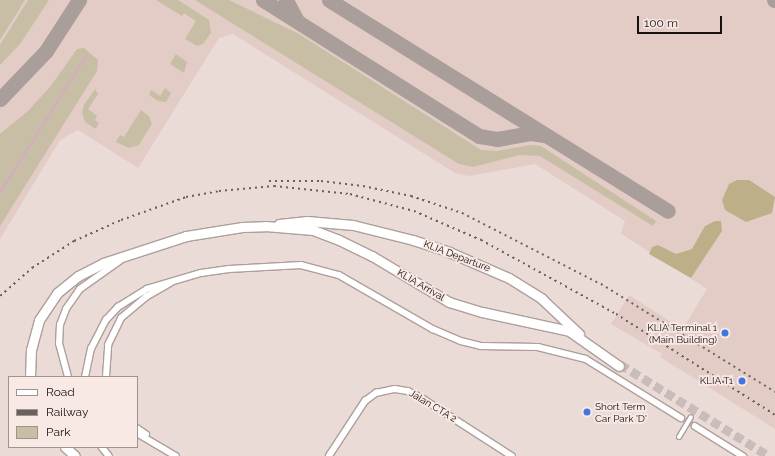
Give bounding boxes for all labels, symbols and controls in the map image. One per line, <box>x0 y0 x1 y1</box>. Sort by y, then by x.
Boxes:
scale bar <box>639 8 724 34</box>
text: 100 m <box>644 16 678 30</box>
street label: KLIA Departure <box>422 238 492 274</box>
street label: KLIA Arrival <box>395 266 447 304</box>
place label: KLIA Terminal 1 (Main Building) <box>646 321 717 344</box>
marker: KLIA Terminal 1 (Main Building) <box>720 328 730 338</box>
place label: KLIA T1 <box>699 375 733 387</box>
marker: KLIA T1 <box>736 375 748 387</box>
legend <box>8 376 138 448</box>
text: Road <box>46 385 75 399</box>
street label: Jalan CTA 2 <box>407 387 459 425</box>
place label: Short Term Car Park 'D' <box>595 400 647 424</box>
text: Railway <box>46 405 88 419</box>
marker: Short Term Car Park 'D' <box>582 407 592 417</box>
text: Park <box>46 425 71 439</box>

